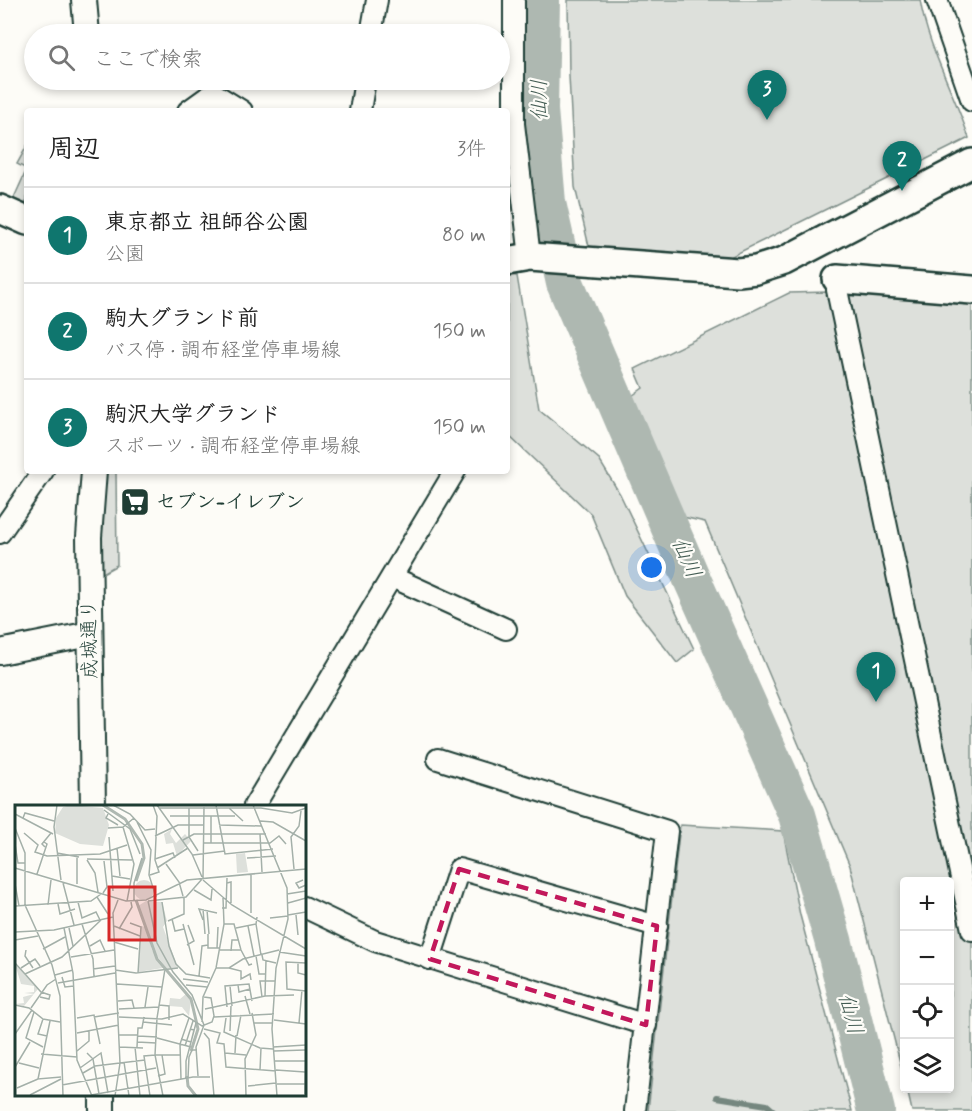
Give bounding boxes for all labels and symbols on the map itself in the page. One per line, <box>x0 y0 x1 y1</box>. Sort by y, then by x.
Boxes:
pin: 3 <box>748 70 786 120</box>
water label: 仙川 <box>526 79 554 121</box>
pin: 2 <box>882 142 922 191</box>
supermarket icon: セブン-イレブン <box>119 486 151 518</box>
place label: セブン-イレブン <box>156 489 305 516</box>
water label: 仙川 <box>665 533 707 583</box>
your location <box>637 553 666 582</box>
street label: 成城通り <box>76 599 104 679</box>
pin: 1 <box>856 652 896 702</box>
inset map <box>15 805 306 1096</box>
water label: 仙川 <box>831 990 869 1038</box>

